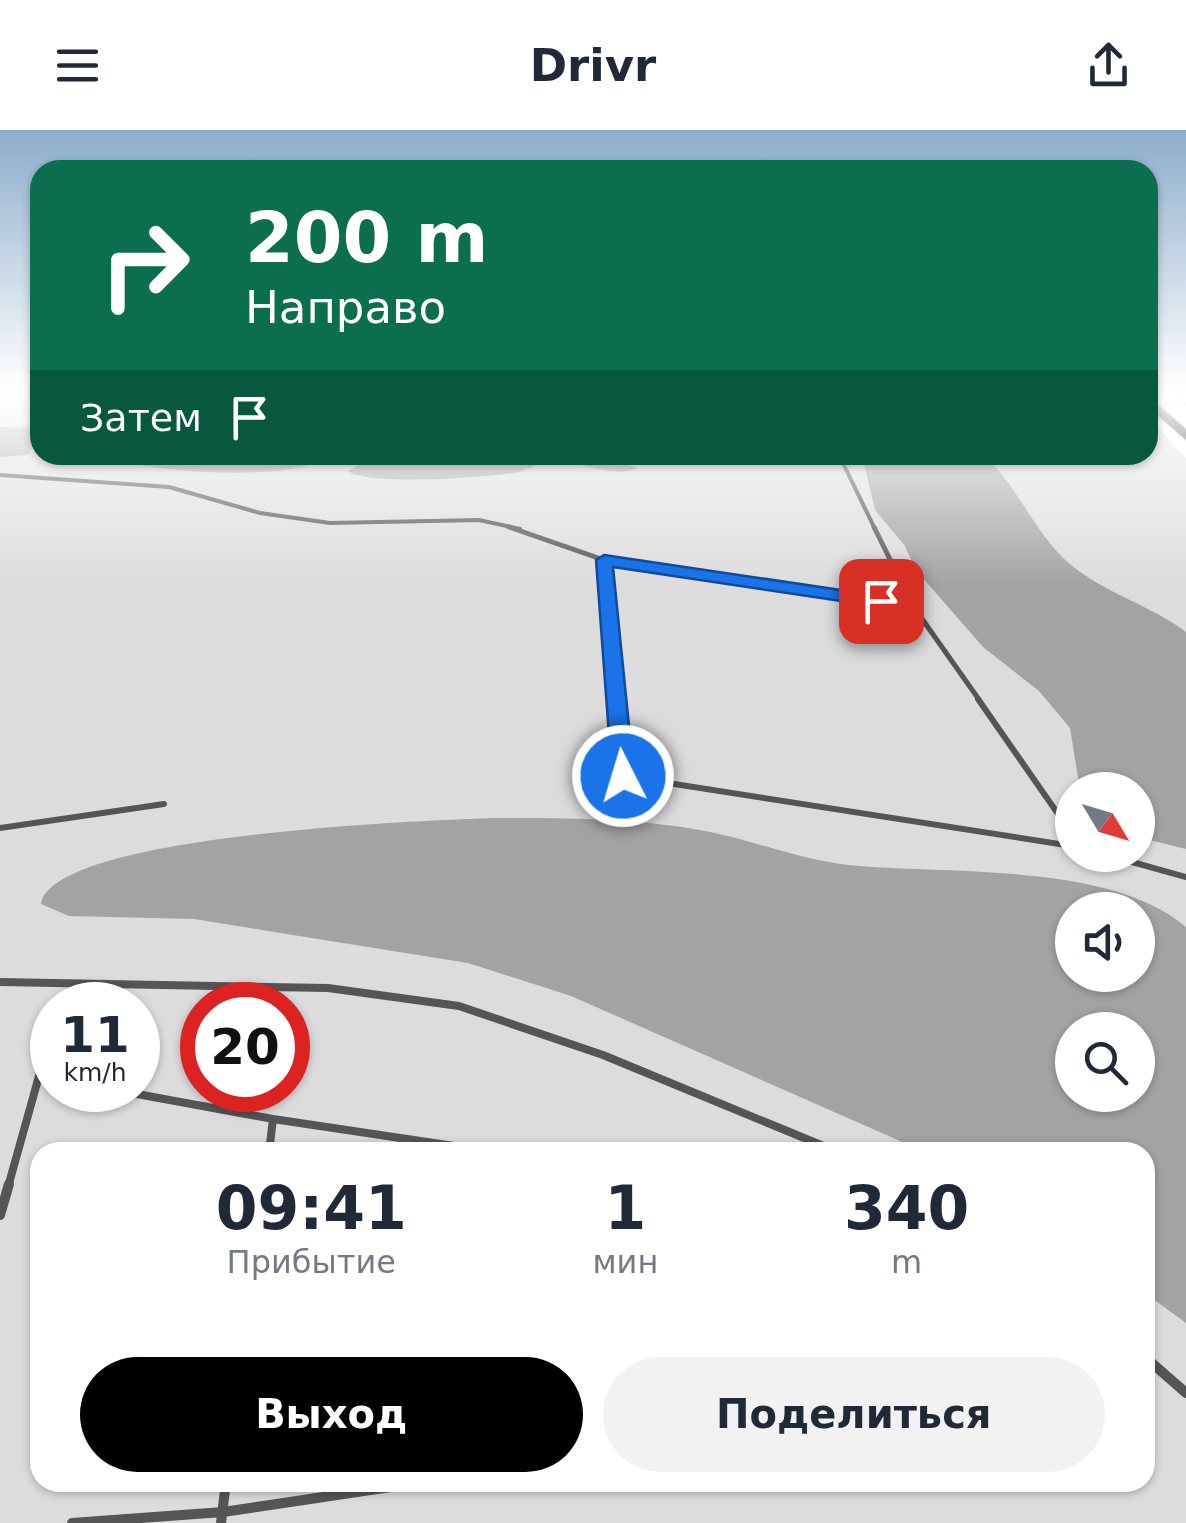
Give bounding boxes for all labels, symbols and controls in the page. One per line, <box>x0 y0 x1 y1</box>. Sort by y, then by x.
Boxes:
icon: menu <box>50 38 105 93</box>
icon: share <box>1081 38 1136 93</box>
text: Drivr <box>530 39 656 92</box>
text: 200 m <box>245 197 488 279</box>
icon: right <box>80 200 210 330</box>
text: Направо <box>245 281 446 334</box>
icon: arrive <box>222 390 277 445</box>
text: Затем <box>80 396 202 440</box>
pin <box>839 559 924 644</box>
icon: arrive <box>854 574 909 629</box>
position arrow <box>571 724 675 828</box>
north arrow <box>1055 772 1155 872</box>
map controls <box>1055 772 1155 1112</box>
button: sound <box>1055 892 1155 992</box>
speed limit sign: 20 <box>180 982 310 1112</box>
text: 11 <box>60 1006 130 1064</box>
button: search <box>1055 1012 1155 1112</box>
text: km/h <box>63 1058 127 1087</box>
text: 09:41 <box>216 1173 407 1243</box>
text: 1 <box>604 1173 646 1243</box>
text: 340 <box>844 1173 969 1243</box>
text: Прибытие <box>227 1243 396 1281</box>
text: мин <box>592 1243 658 1281</box>
text: m <box>891 1243 922 1281</box>
button: Выход <box>80 1357 583 1472</box>
button: Поделиться <box>603 1357 1105 1472</box>

